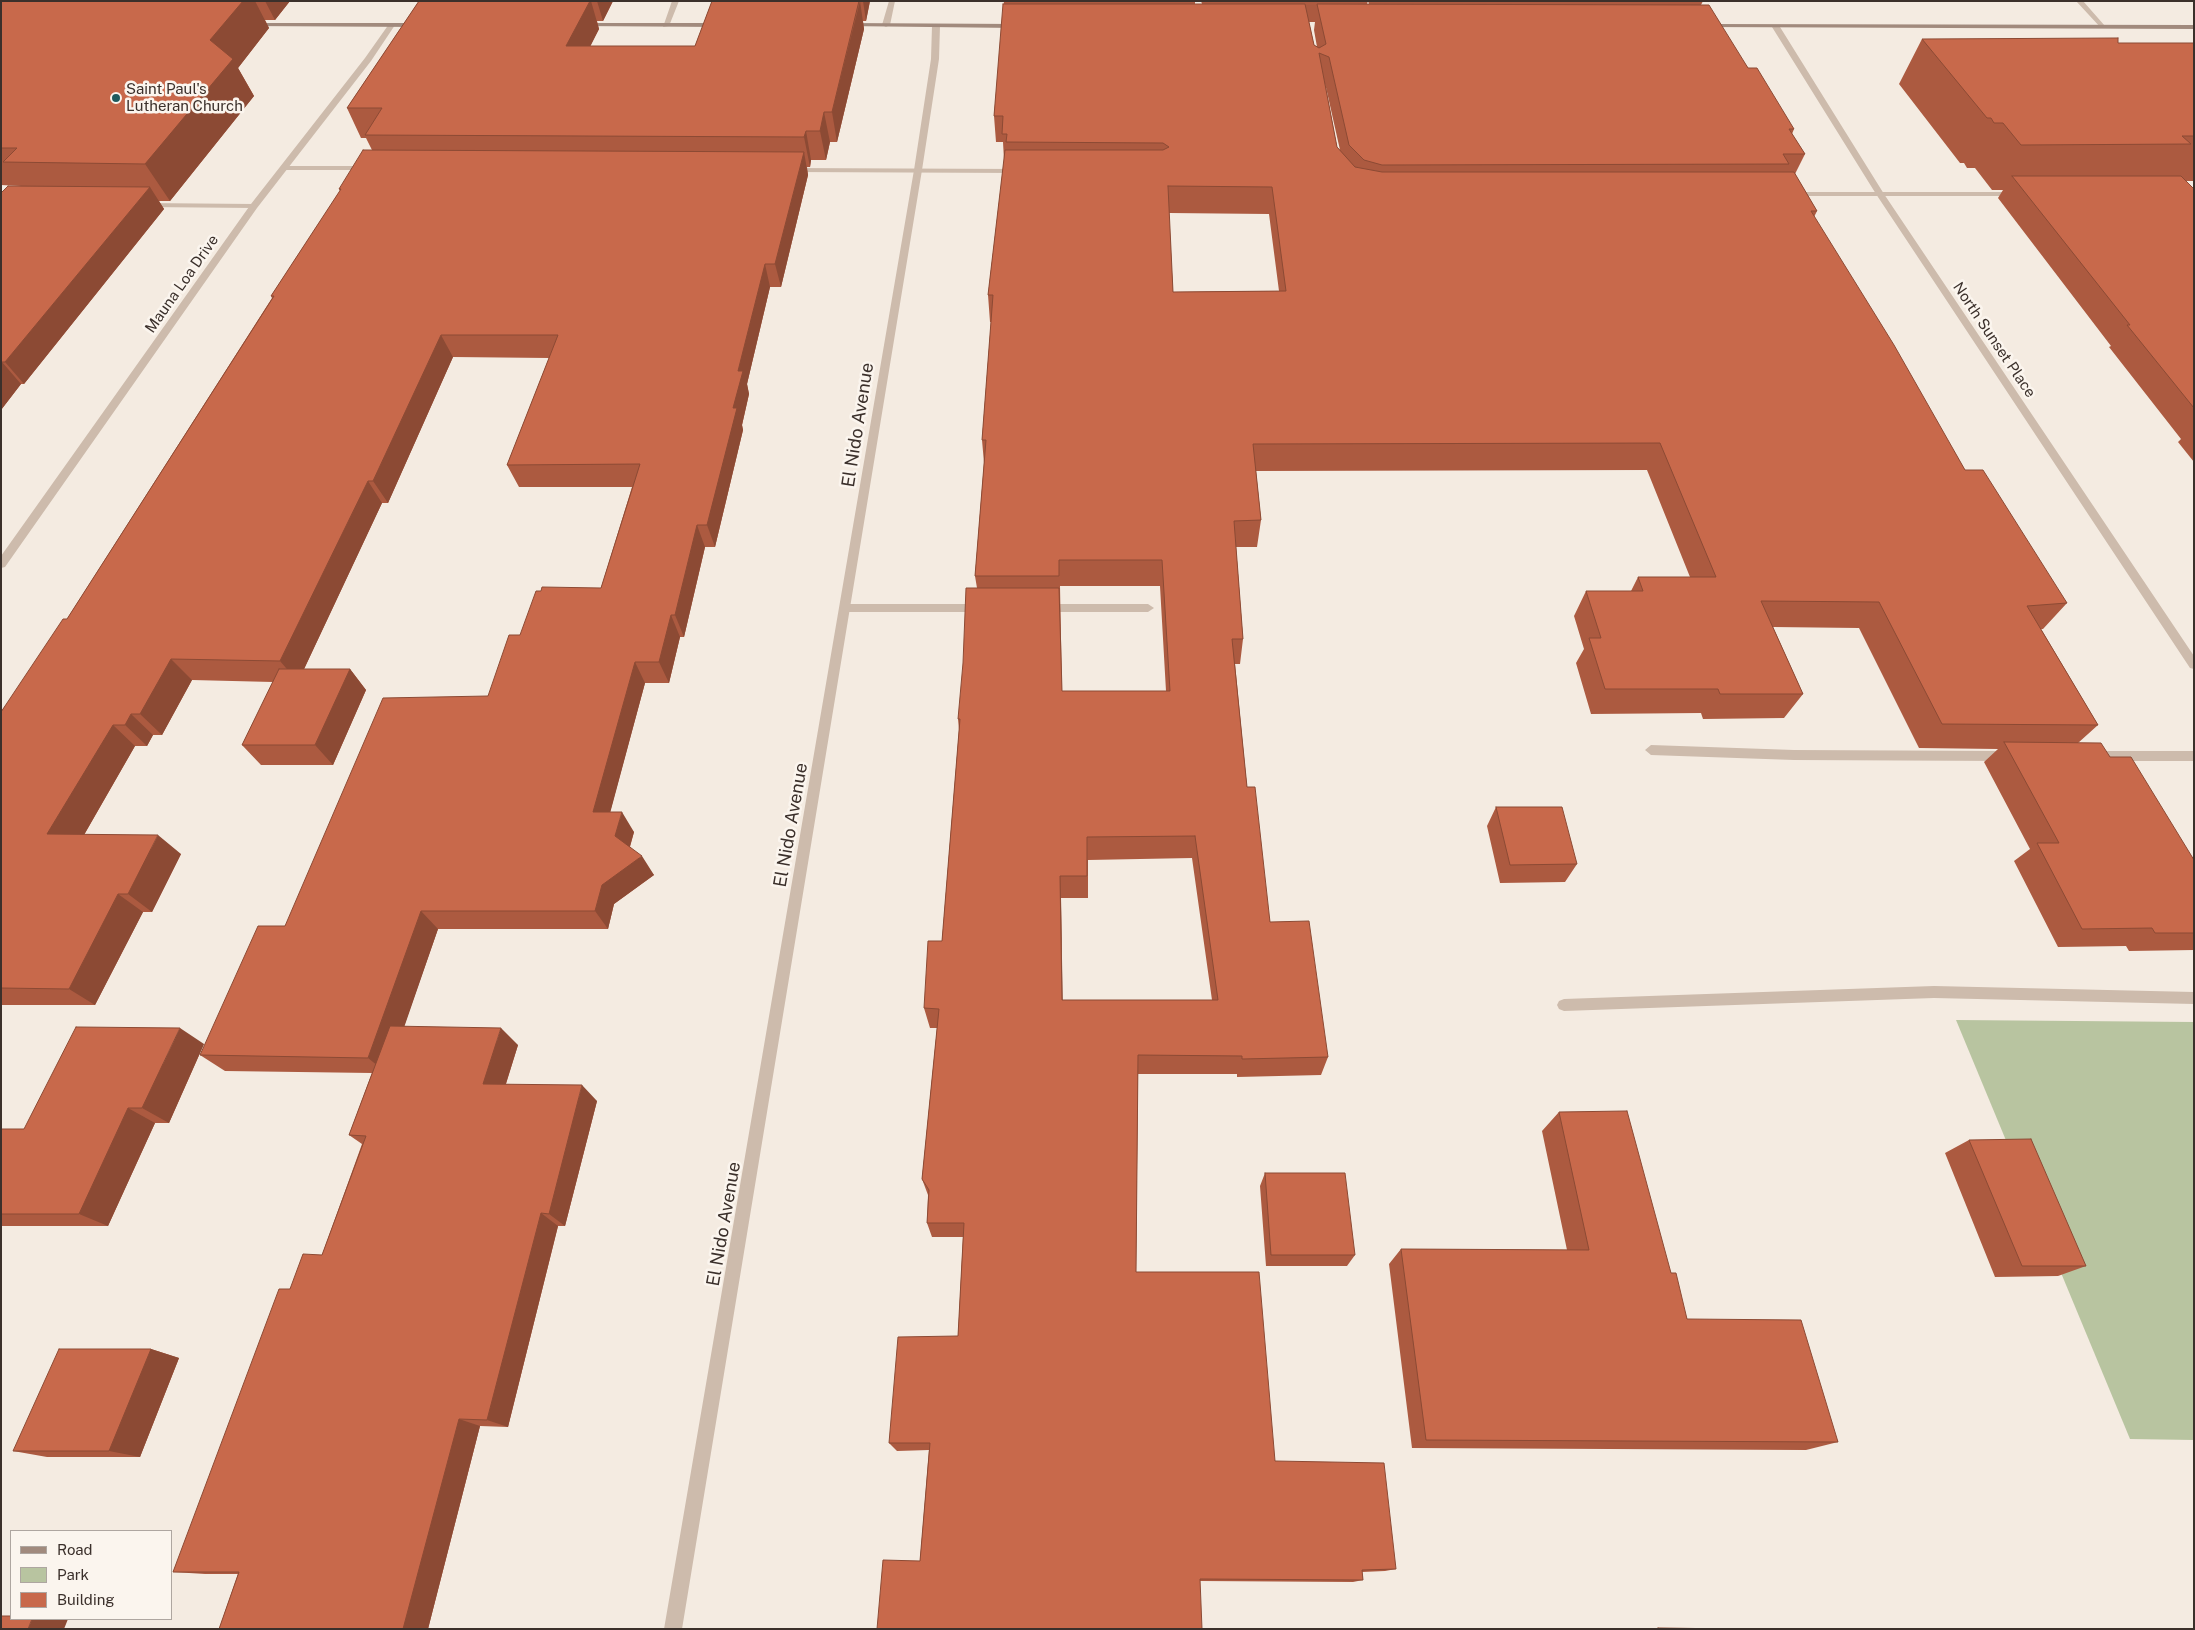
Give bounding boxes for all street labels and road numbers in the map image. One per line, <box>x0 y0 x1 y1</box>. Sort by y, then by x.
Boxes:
street label: Mauna Loa Drive <box>142 232 222 336</box>
street label: North Sunset Place <box>1949 279 2039 401</box>
street label: El Nido Avenue <box>837 361 879 489</box>
street label: El Nido Avenue <box>769 761 813 889</box>
street label: El Nido Avenue <box>702 1160 746 1288</box>

